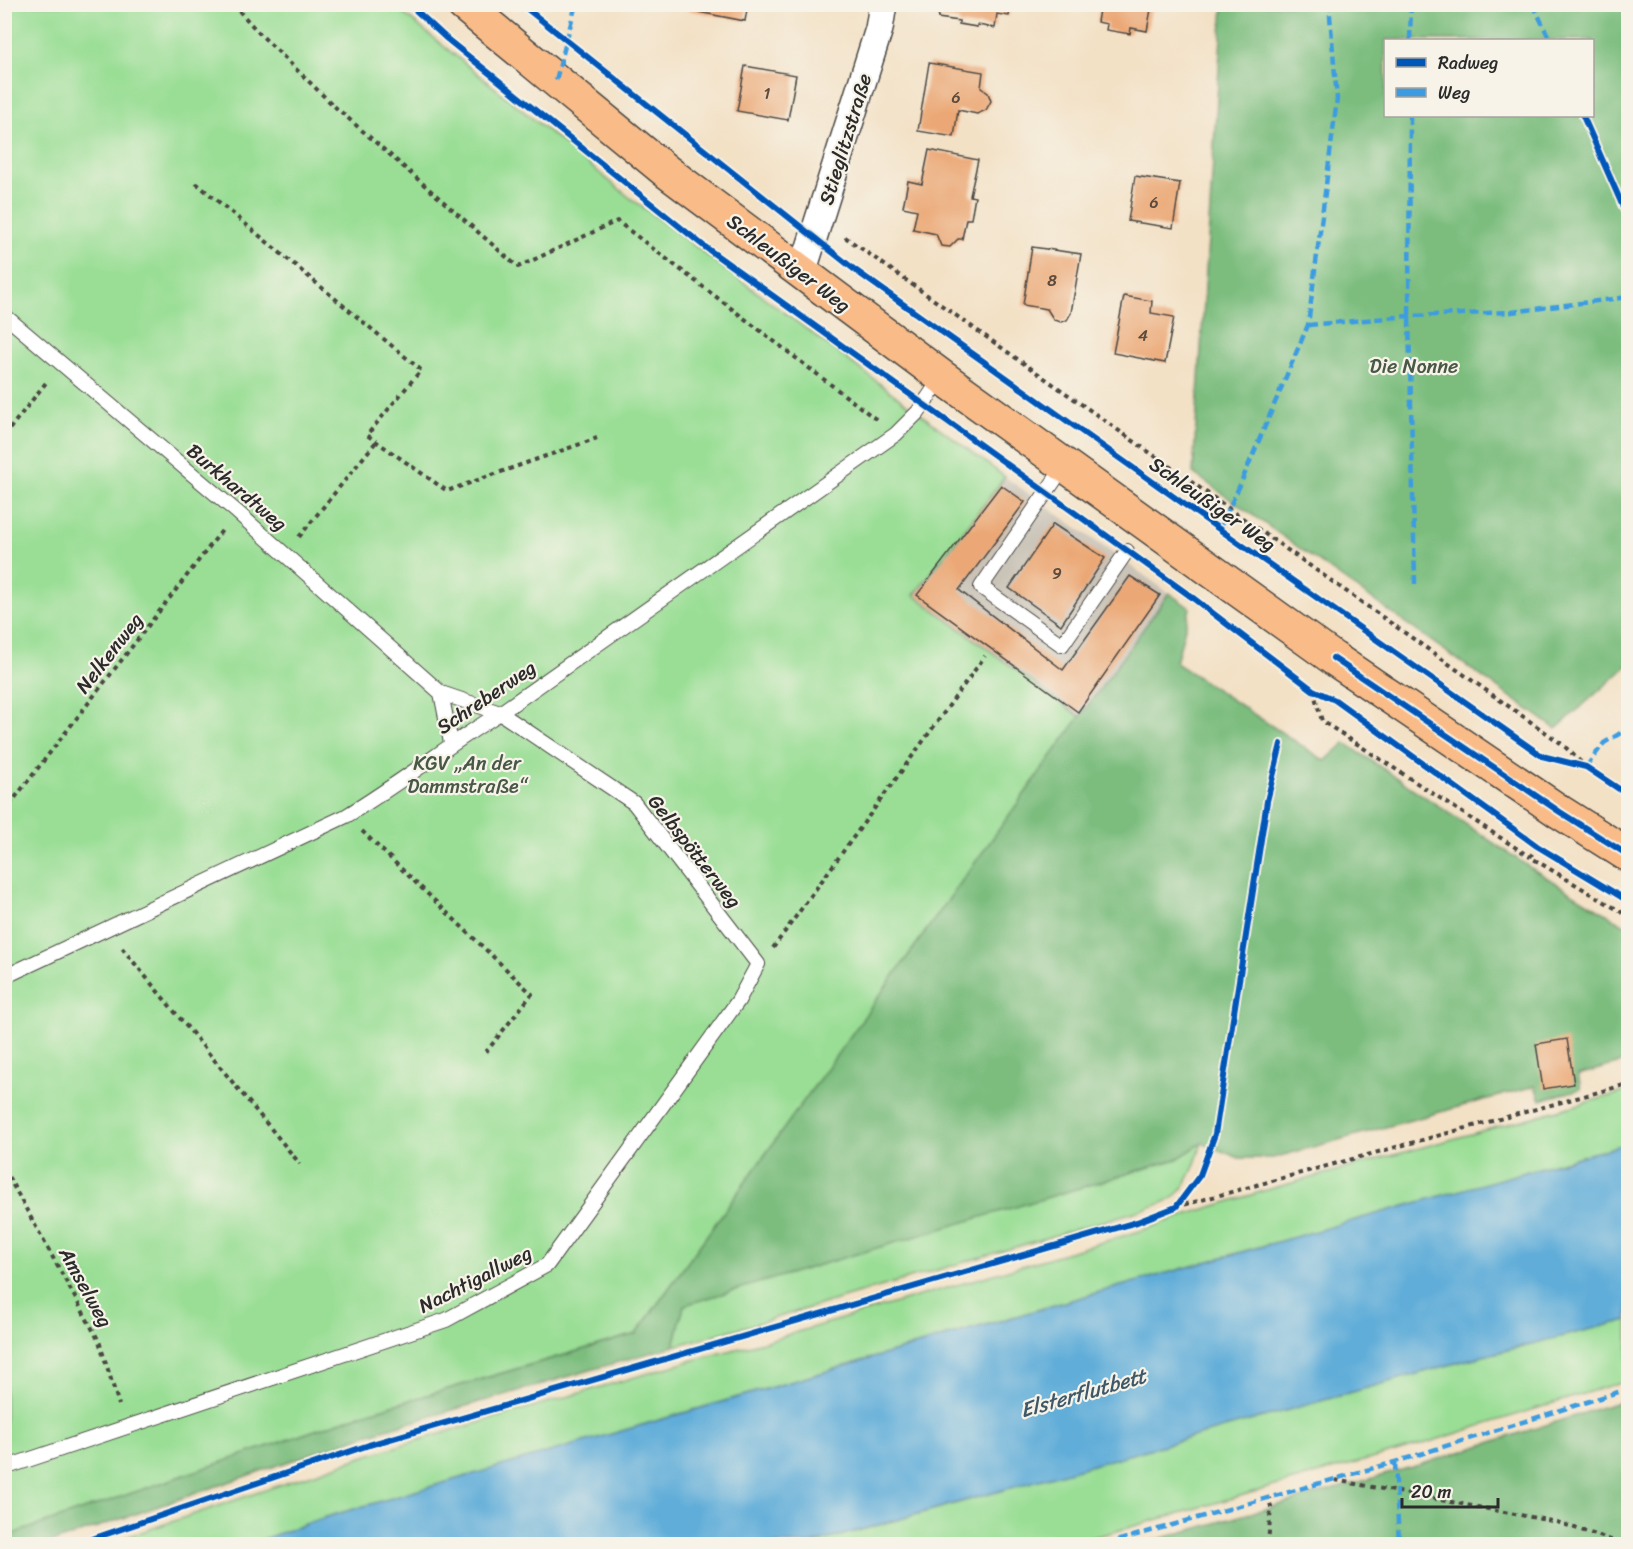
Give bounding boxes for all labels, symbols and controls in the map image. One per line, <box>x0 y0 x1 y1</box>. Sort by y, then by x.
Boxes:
legend <box>1384 39 1594 117</box>
text: Radweg <box>1438 47 1498 79</box>
street label: Stieglitzstraße <box>809 69 882 209</box>
text: Weg <box>1438 77 1470 109</box>
house number: 1 <box>764 79 771 108</box>
house number: 6 <box>951 83 961 112</box>
house number: 6 <box>1149 188 1159 217</box>
street label: Schleußiger Weg <box>719 205 859 322</box>
house number: 8 <box>1047 266 1057 295</box>
house number: 4 <box>1138 321 1148 350</box>
park label: Die Nonne <box>1370 349 1458 384</box>
street label: Burkhardtweg <box>178 434 295 540</box>
street label: Schleußiger Weg <box>1142 447 1284 561</box>
house number: 9 <box>1052 559 1062 588</box>
street label: Nelkenweg <box>66 605 152 702</box>
street label: Schreberweg <box>429 651 544 744</box>
park label: KGV „An der Dammstraße“ <box>407 746 529 804</box>
street label: Gelbspötterweg <box>639 786 751 916</box>
street label: Nachtigallweg <box>412 1236 538 1323</box>
street label: Amselweg <box>48 1239 122 1334</box>
water label: Elsterflutbett <box>1016 1356 1153 1429</box>
scale bar <box>1402 1471 1498 1509</box>
text: 20 m <box>1411 1476 1451 1508</box>

